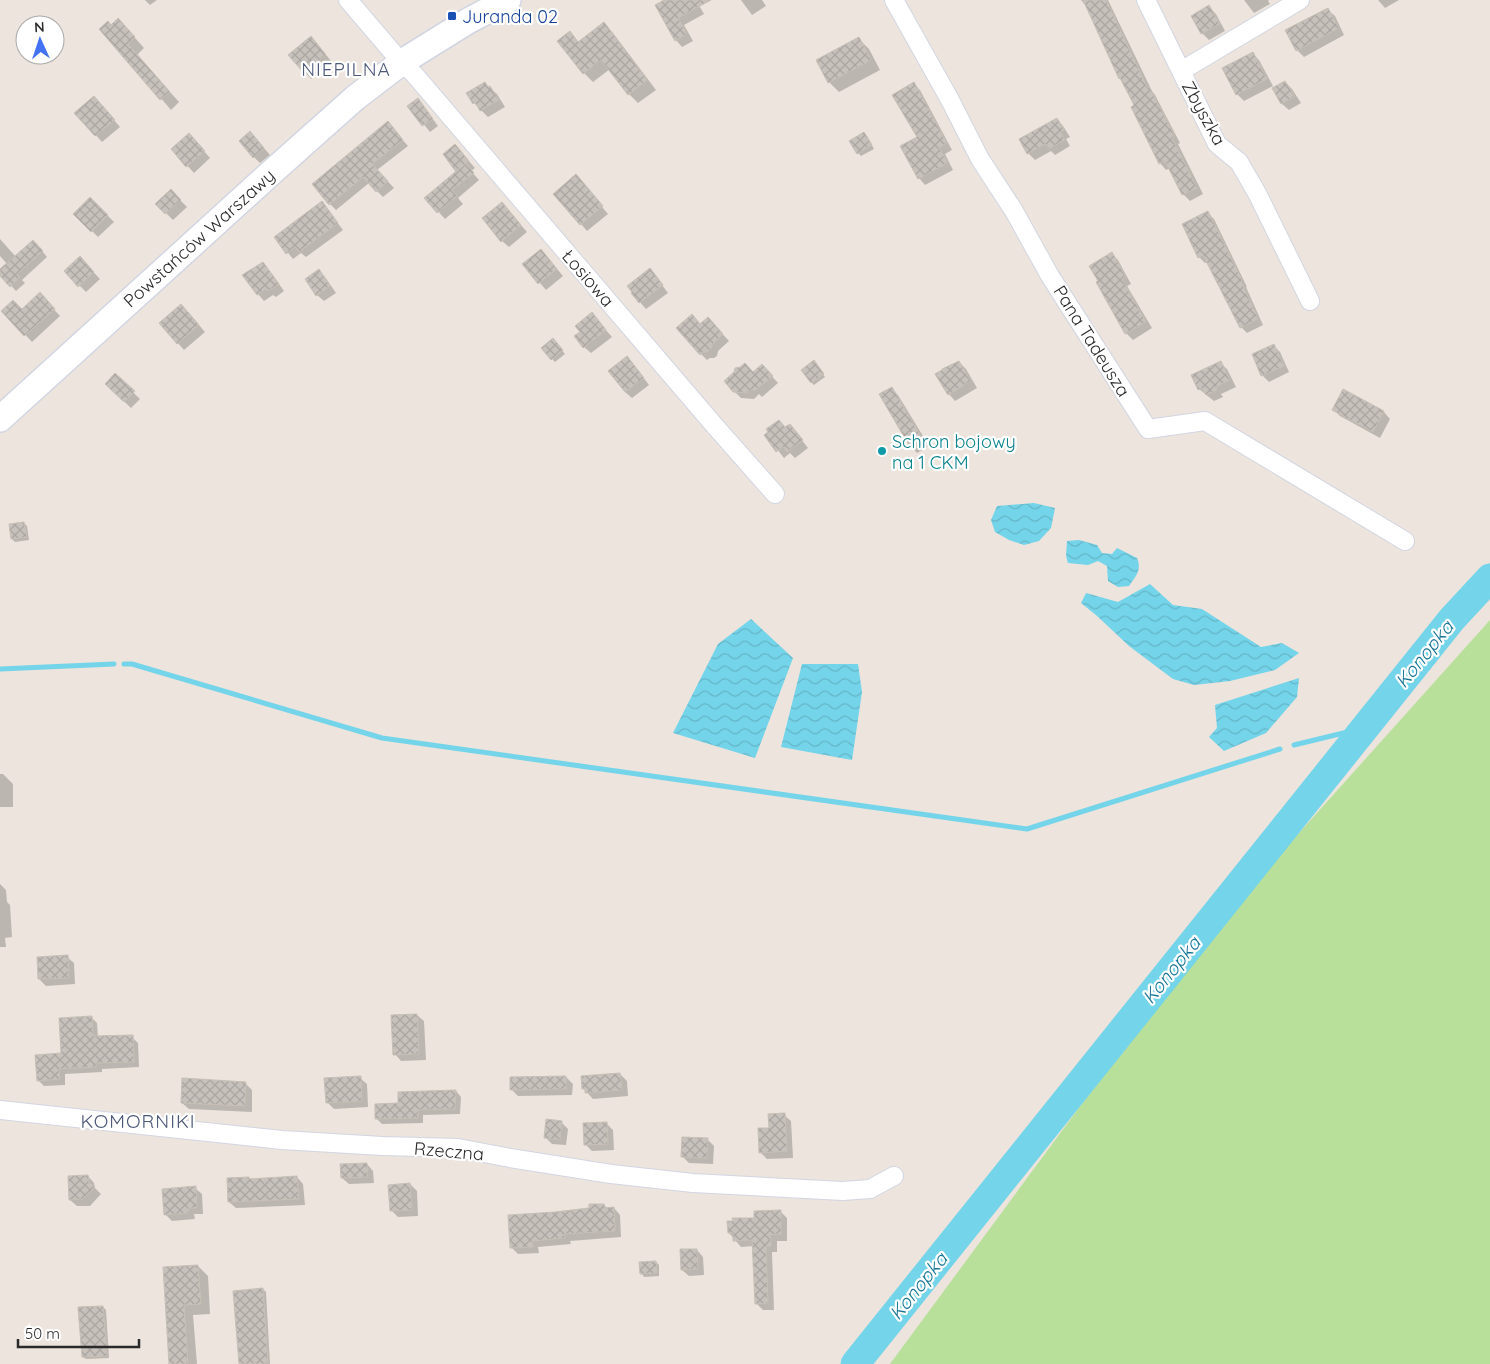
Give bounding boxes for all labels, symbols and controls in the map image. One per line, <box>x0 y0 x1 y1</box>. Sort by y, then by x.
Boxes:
place label: Juranda 02 <box>462 5 558 28</box>
marker: Juranda 02 <box>446 10 458 22</box>
north arrow <box>15 15 65 65</box>
text: N <box>34 18 45 36</box>
district label: NIEPILNA <box>301 57 391 81</box>
street label: Zbyszka <box>1177 77 1231 149</box>
street label: Powstańców Warszawy <box>118 164 280 312</box>
street label: Łosiowa <box>557 244 619 312</box>
street label: Pana Tadeusza <box>1049 281 1135 401</box>
place label: Schron bojowy na 1 CKM <box>892 430 1016 474</box>
marker: Schron bojowy na 1 CKM <box>876 445 888 457</box>
water label: Konopka <box>1390 614 1459 692</box>
water label: Konopka <box>1137 930 1206 1008</box>
district label: KOMORNIKI <box>81 1109 195 1133</box>
street label: Rzeczna <box>413 1136 485 1166</box>
water label: Konopka <box>884 1246 953 1324</box>
scale bar <box>18 1316 139 1348</box>
text: 50 m <box>25 1324 60 1343</box>

